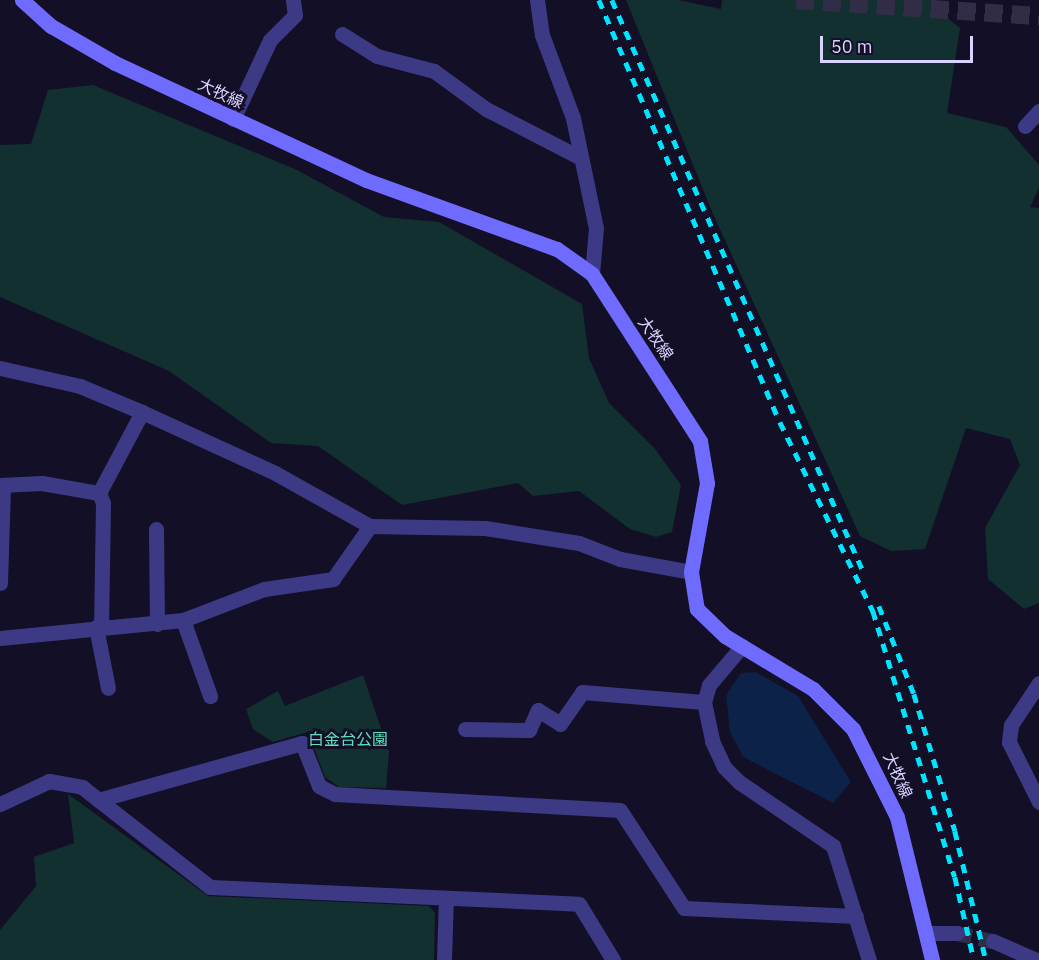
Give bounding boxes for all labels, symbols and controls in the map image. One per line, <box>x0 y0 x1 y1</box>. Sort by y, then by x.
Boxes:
scale bar <box>823 24 976 62</box>
text: 50 m <box>831 35 873 58</box>
street label: 大牧線 <box>195 74 247 112</box>
street label: 大牧線 <box>634 313 678 363</box>
park label: 白金台公園 <box>308 729 388 749</box>
street label: 大牧線 <box>879 749 917 801</box>

